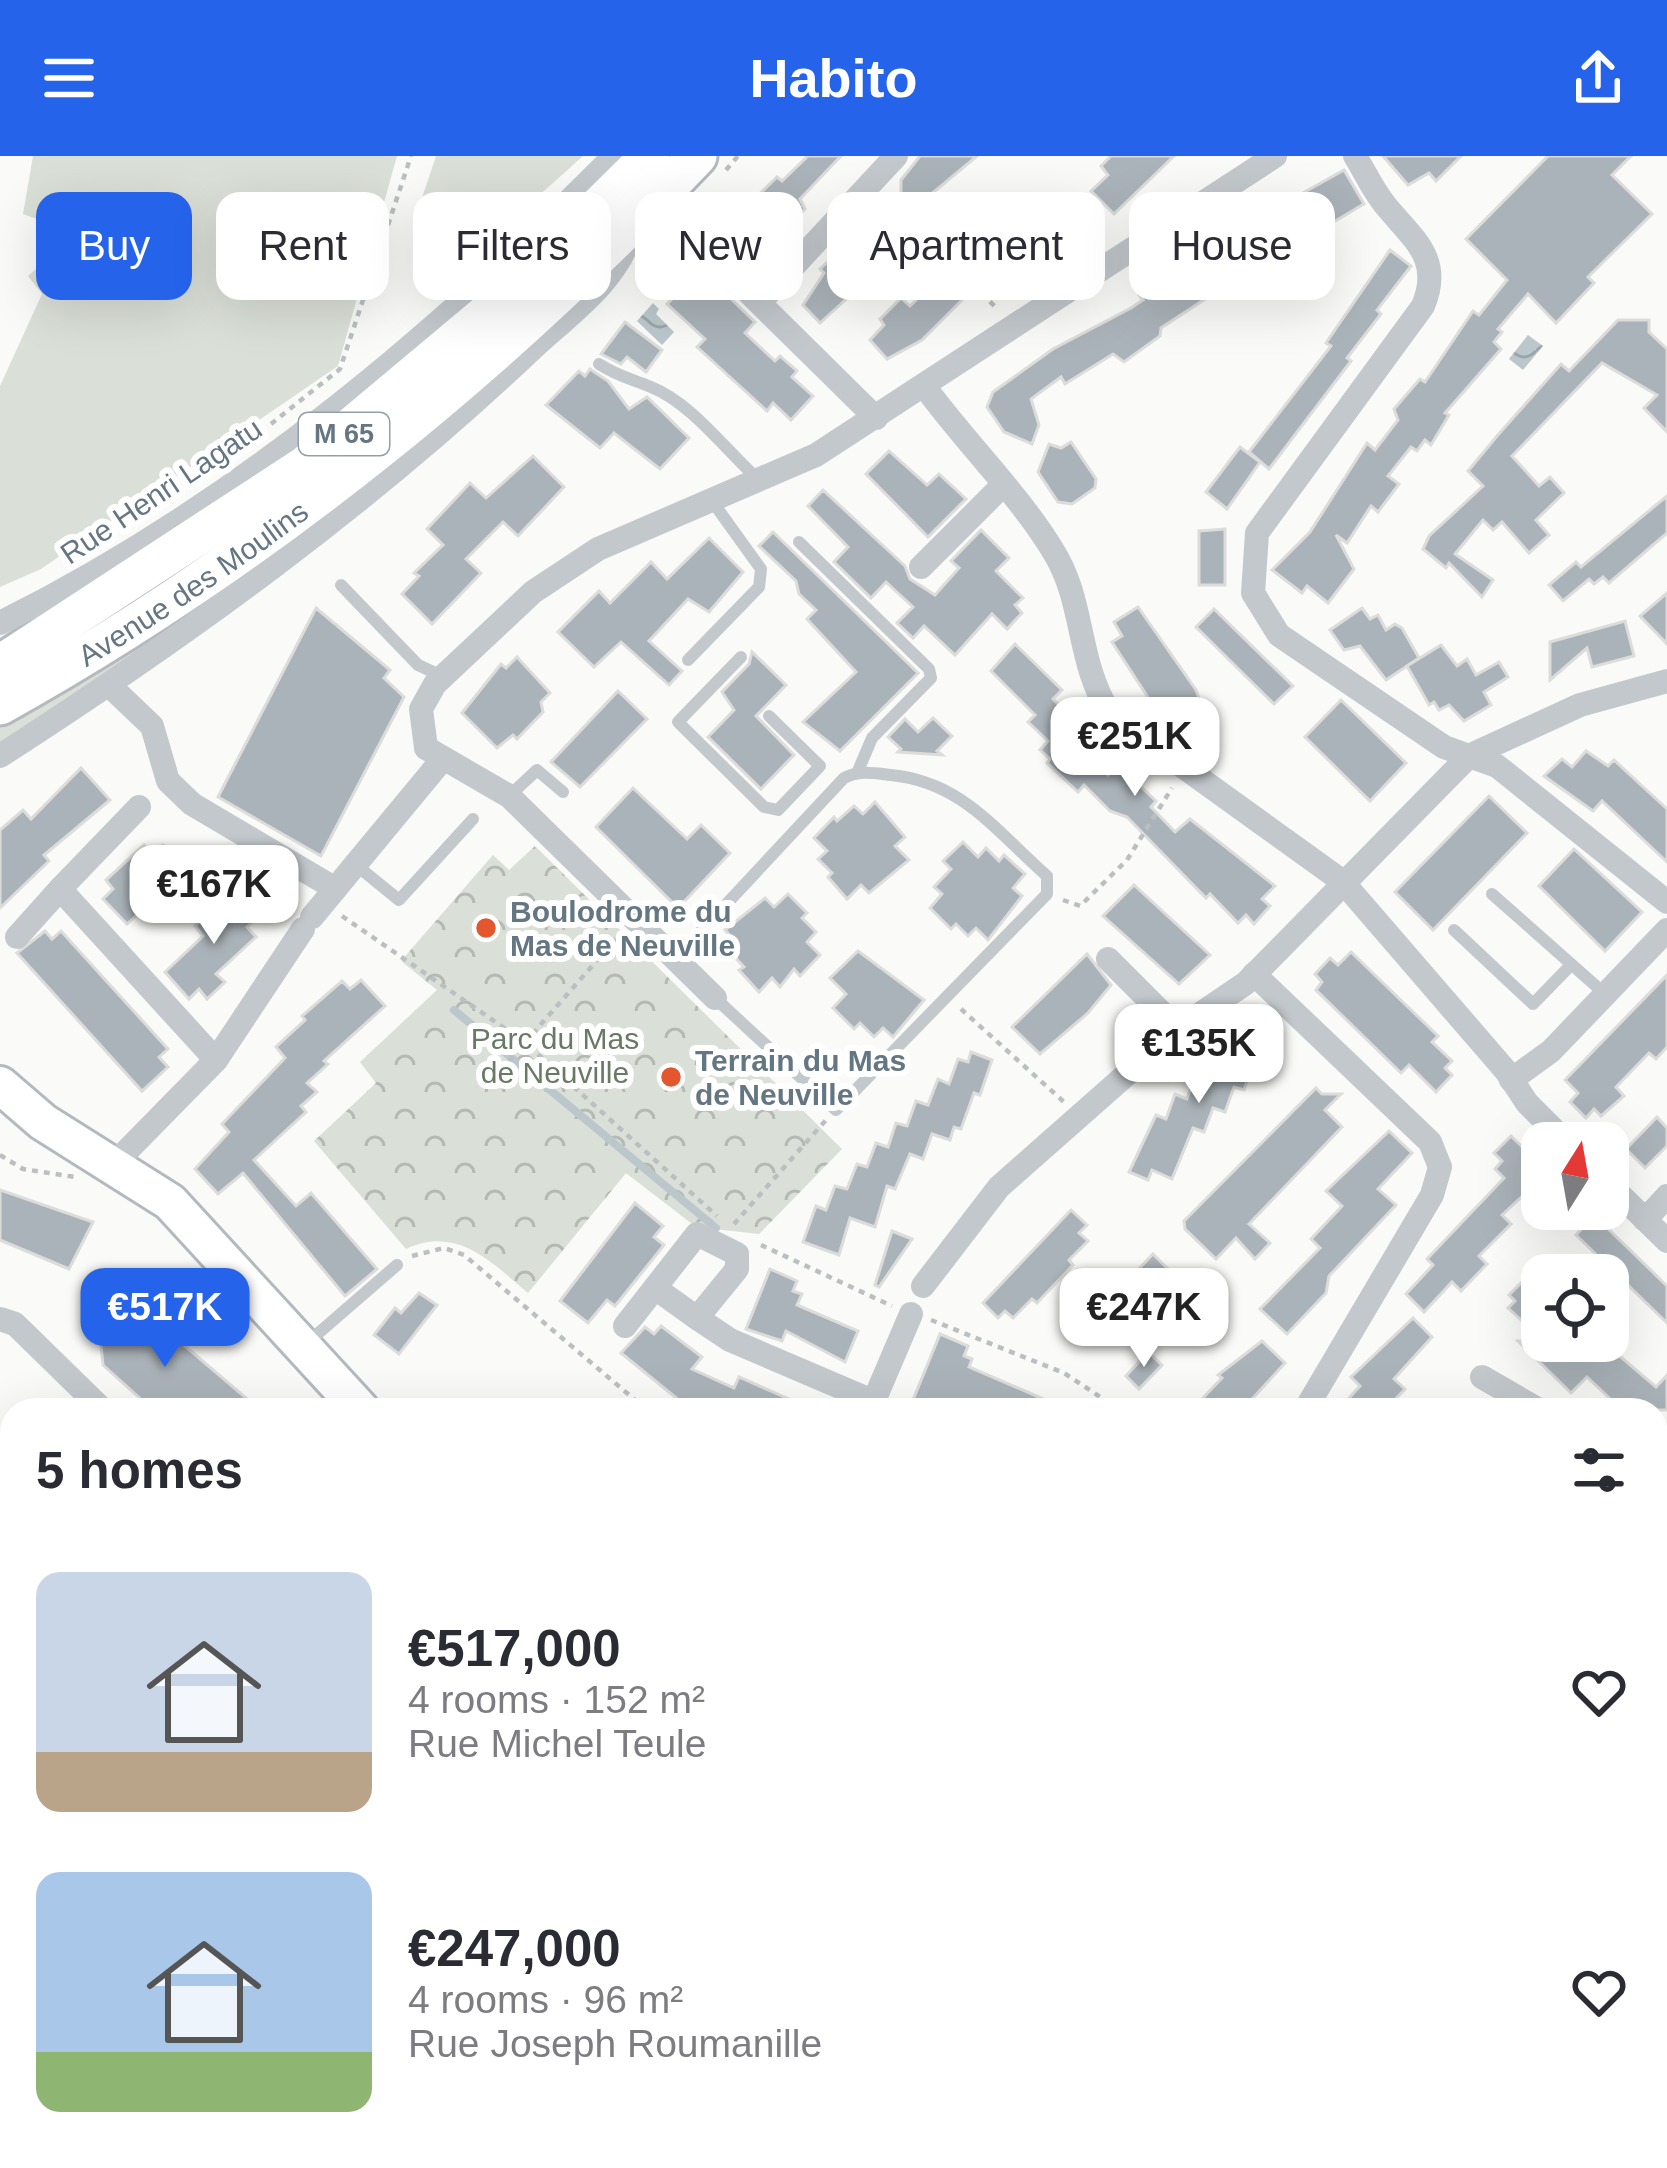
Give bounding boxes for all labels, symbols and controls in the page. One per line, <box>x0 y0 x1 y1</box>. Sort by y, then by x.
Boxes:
icon: menu <box>36 45 102 111</box>
icon: share <box>1565 45 1631 111</box>
text: Habito <box>750 48 918 108</box>
chip: Buy <box>36 192 192 300</box>
chip: Rent <box>216 192 389 300</box>
chip: Filters <box>413 192 611 300</box>
chip: New <box>635 192 803 300</box>
chip: Apartment <box>827 192 1105 300</box>
chip: House <box>1129 192 1335 300</box>
street label: Rue Henri Lagatu <box>54 412 268 570</box>
road number: M 65 <box>299 413 389 455</box>
street label: Avenue des Moulins <box>72 494 314 672</box>
pin: €251K <box>1051 697 1219 799</box>
text: €251K <box>1078 714 1192 757</box>
pin: €167K <box>130 845 298 947</box>
text: €167K <box>157 862 271 905</box>
place label: Boulodrome du Mas de Neuville <box>510 895 735 962</box>
marker: Boulodrome du Mas de Neuville <box>473 915 499 941</box>
pin: €135K <box>1115 1004 1283 1106</box>
text: €135K <box>1142 1021 1256 1064</box>
park label: Parc du Mas de Neuville <box>471 1022 639 1089</box>
place label: Terrain du Mas de Neuville <box>695 1044 906 1111</box>
marker: Terrain du Mas de Neuville <box>658 1064 684 1090</box>
north arrow <box>1521 1122 1629 1230</box>
map controls <box>1521 1122 1629 1362</box>
button: locate <box>1521 1254 1629 1362</box>
pin: €517K <box>81 1268 249 1370</box>
pin: €247K <box>1060 1268 1228 1370</box>
text: €517K <box>108 1285 222 1328</box>
text: €247K <box>1087 1285 1201 1328</box>
icon: filters <box>1566 1437 1632 1503</box>
text: 5 homes <box>36 1442 243 1499</box>
icon: home <box>132 1620 276 1764</box>
text: €517,000 <box>408 1620 621 1677</box>
icon: heart <box>1566 1659 1632 1725</box>
text: 4 rooms · 152 m² <box>408 1678 705 1721</box>
text: Rue Michel Teule <box>408 1722 706 1765</box>
icon: home <box>132 1920 276 2064</box>
text: €247,000 <box>408 1920 621 1977</box>
icon: heart <box>1566 1959 1632 2025</box>
text: 4 rooms · 96 m² <box>408 1978 683 2021</box>
text: Rue Joseph Roumanille <box>408 2022 822 2065</box>

